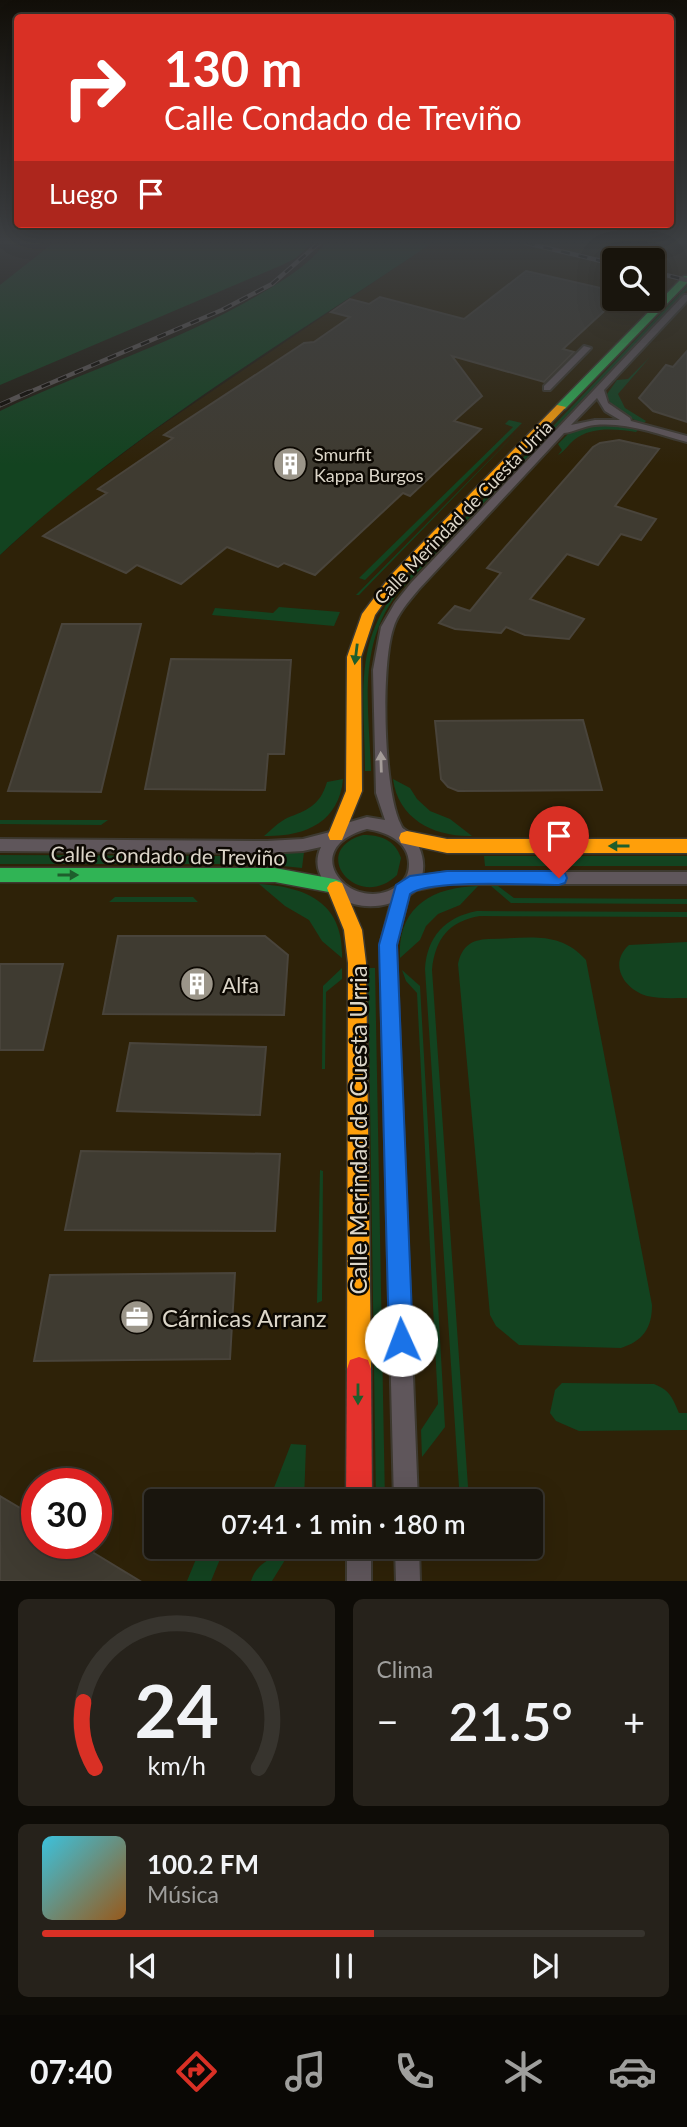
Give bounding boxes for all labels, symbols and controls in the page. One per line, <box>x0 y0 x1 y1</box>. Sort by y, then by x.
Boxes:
text: 130 m <box>164 39 302 97</box>
icon: right <box>49 42 140 133</box>
text: Calle Condado de Treviño <box>164 98 522 137</box>
icon: arrive <box>132 175 170 213</box>
text: Luego <box>49 178 118 210</box>
map controls <box>602 248 665 311</box>
button: search <box>602 248 665 311</box>
street label: Calle Merindad de Cuesta Urria <box>369 416 557 608</box>
place label: Smurfit Kappa Burgos <box>314 443 424 486</box>
building icon: Smurfit Kappa Burgos <box>271 445 309 483</box>
one-way arrow <box>350 643 361 665</box>
one-way arrow <box>376 751 387 773</box>
pin <box>529 806 589 878</box>
icon: arrive <box>540 817 578 855</box>
street label: Calle Condado de Treviño <box>50 840 286 870</box>
one-way arrow <box>608 840 630 852</box>
one-way arrow <box>57 869 79 881</box>
building icon: Alfa <box>178 965 216 1003</box>
street label: Calle Merindad de Cuesta Urria <box>343 965 372 1295</box>
place label: Alfa <box>222 972 259 997</box>
office icon: Cárnicas Arranz <box>118 1298 156 1336</box>
place label: Cárnicas Arranz <box>162 1303 327 1332</box>
position arrow <box>364 1303 438 1377</box>
one-way arrow <box>352 1383 364 1405</box>
speed limit sign: 30 <box>21 1468 112 1559</box>
text: 07:41 · 1 min · 180 m <box>221 1508 466 1540</box>
text: Clima <box>377 1655 433 1683</box>
text: 24 <box>134 1667 218 1755</box>
text: 21.5° <box>449 1690 573 1752</box>
text: − <box>377 1698 399 1744</box>
text: + <box>623 1698 645 1744</box>
text: km/h <box>147 1750 206 1780</box>
text: 100.2 FM <box>147 1848 259 1880</box>
text: Música <box>147 1880 219 1908</box>
icon: previous <box>124 1947 162 1985</box>
icon: pause <box>325 1947 363 1985</box>
icon: next <box>526 1947 564 1985</box>
icon: directions <box>172 2047 221 2096</box>
icon: music <box>281 2047 330 2096</box>
icon: phone <box>390 2047 439 2096</box>
icon: climate <box>499 2047 548 2096</box>
icon: car <box>608 2047 657 2096</box>
text: 07:40 <box>30 2052 112 2091</box>

